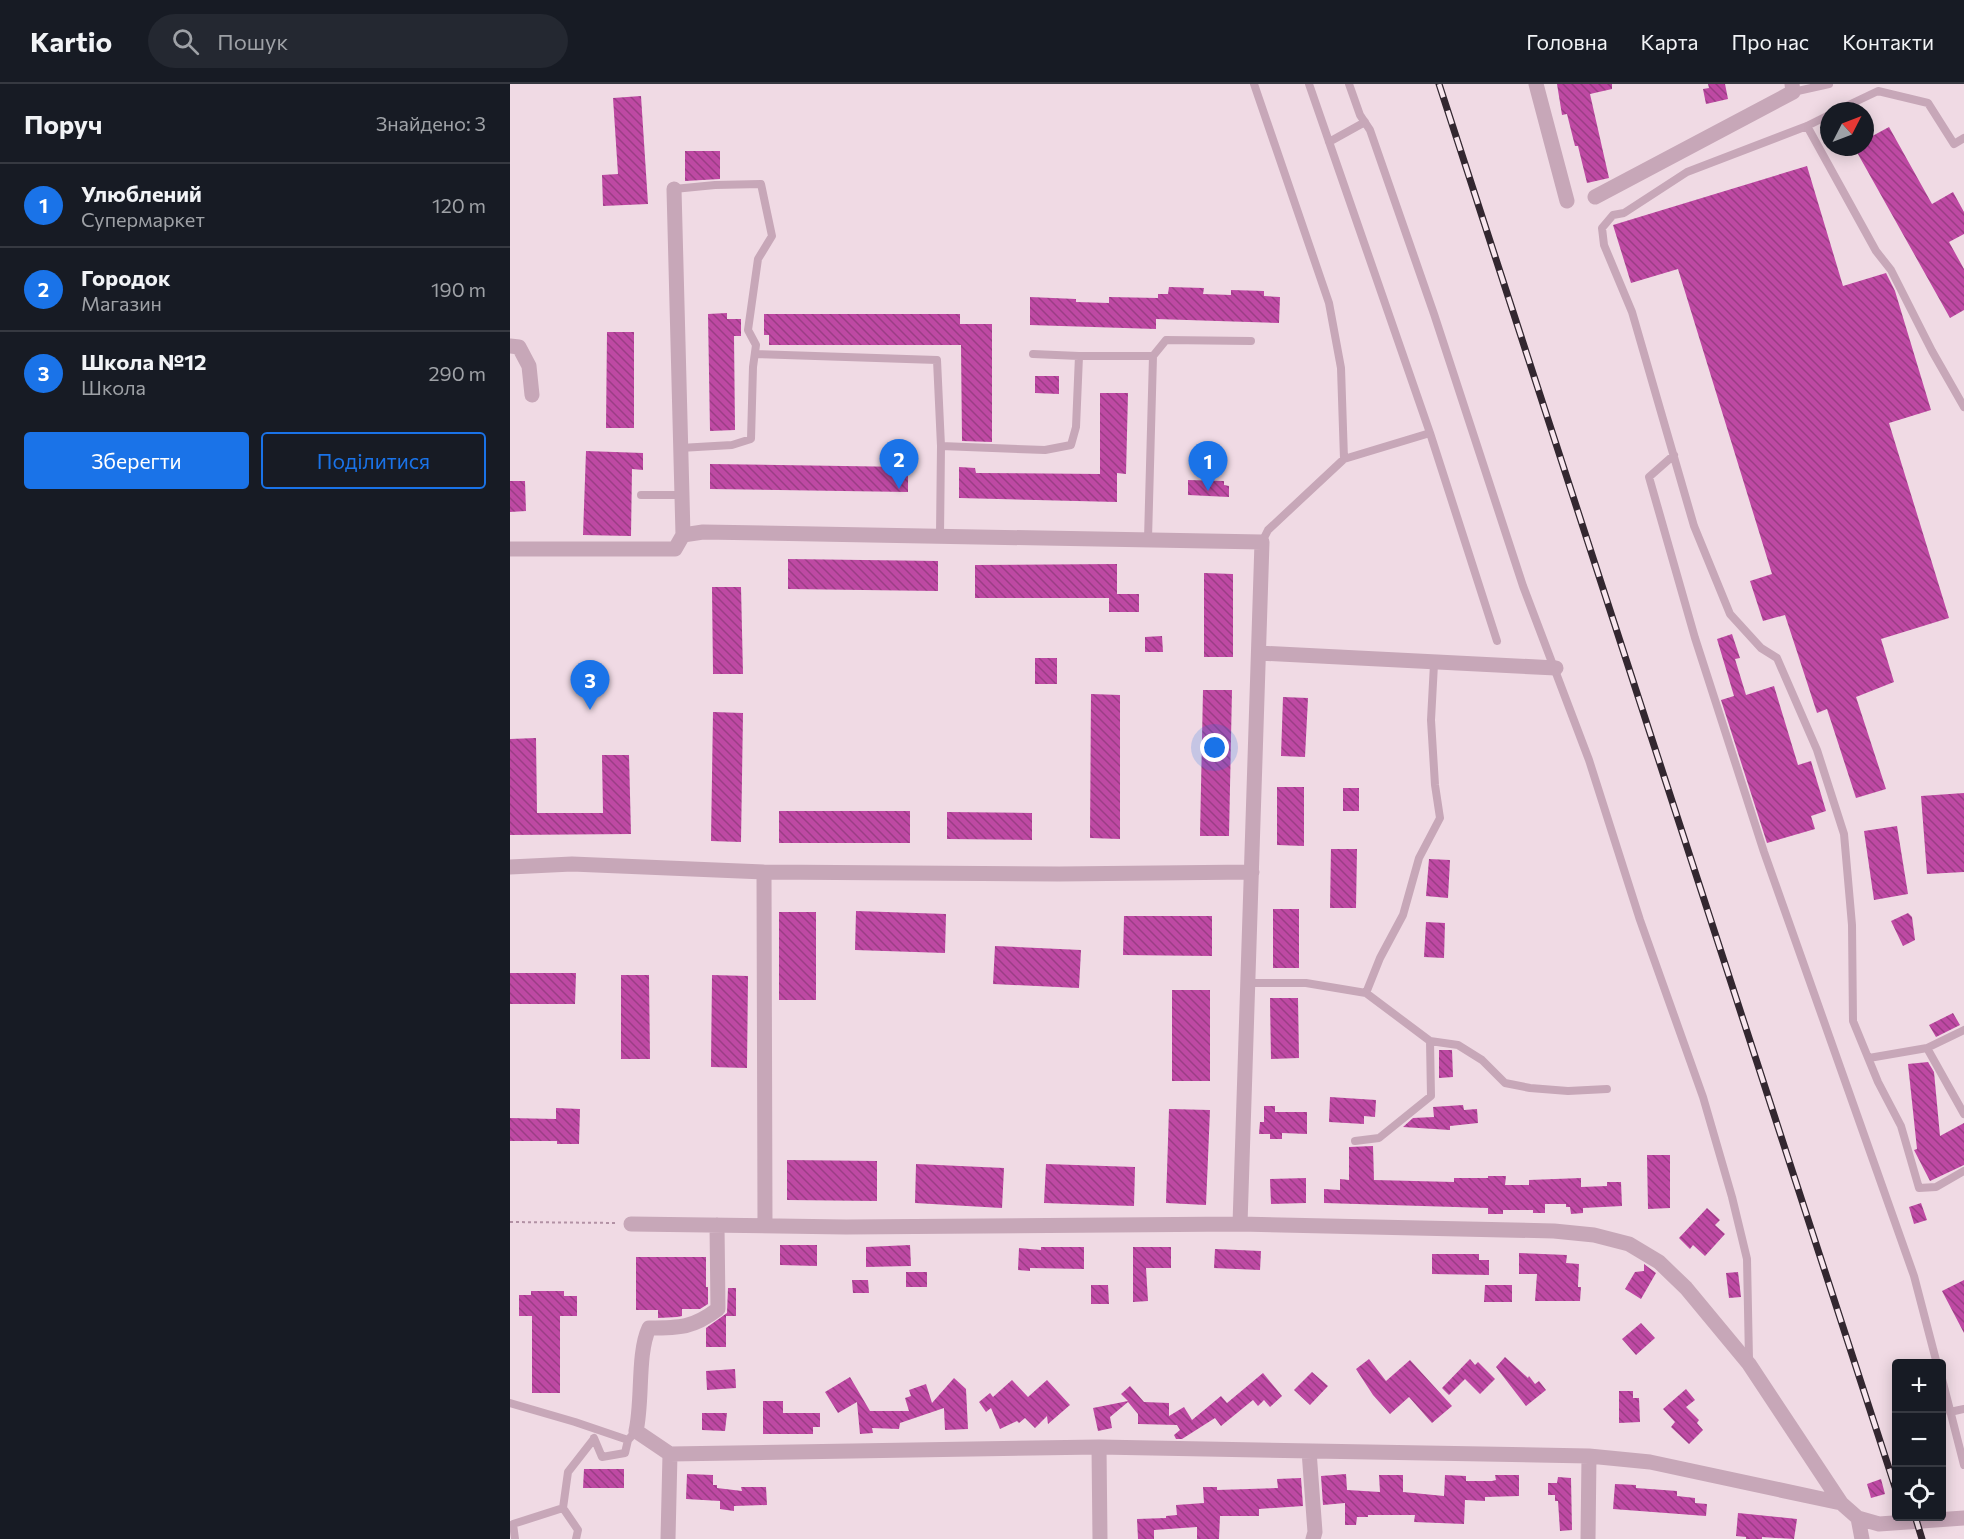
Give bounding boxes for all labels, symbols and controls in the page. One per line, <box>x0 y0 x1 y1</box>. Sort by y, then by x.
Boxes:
search box <box>148 14 568 68</box>
text: Kartio <box>30 24 112 58</box>
icon: search <box>169 25 202 58</box>
text: Пошук <box>217 28 288 55</box>
text: Головна <box>1526 29 1608 54</box>
text: Карта <box>1641 29 1698 54</box>
text: Про нас <box>1731 29 1809 54</box>
text: Контакти <box>1842 29 1934 54</box>
north arrow <box>1820 102 1874 156</box>
text: Поруч <box>24 108 102 139</box>
text: Знайдено: 3 <box>376 111 486 135</box>
text: Улюблений <box>81 180 202 207</box>
text: 1 <box>39 193 48 217</box>
text: 120 m <box>432 193 486 217</box>
text: Супермаркет <box>81 207 205 231</box>
text: Городок <box>81 264 170 291</box>
text: 2 <box>38 277 49 301</box>
text: 190 m <box>431 277 486 301</box>
text: Магазин <box>81 291 162 315</box>
text: Школа №12 <box>81 348 207 375</box>
text: 3 <box>38 361 49 385</box>
text: 290 m <box>428 361 486 385</box>
text: Школа <box>81 375 146 399</box>
button: Зберегти <box>24 432 249 489</box>
button: Поділитися <box>261 432 486 489</box>
pin: 2 <box>880 440 918 489</box>
pin: 1 <box>1188 442 1228 491</box>
pin: 3 <box>570 660 610 710</box>
your location <box>1200 733 1229 762</box>
map controls <box>1892 1359 1946 1521</box>
button: + <box>1892 1359 1946 1413</box>
button: − <box>1892 1413 1946 1467</box>
button: locate <box>1892 1467 1946 1521</box>

